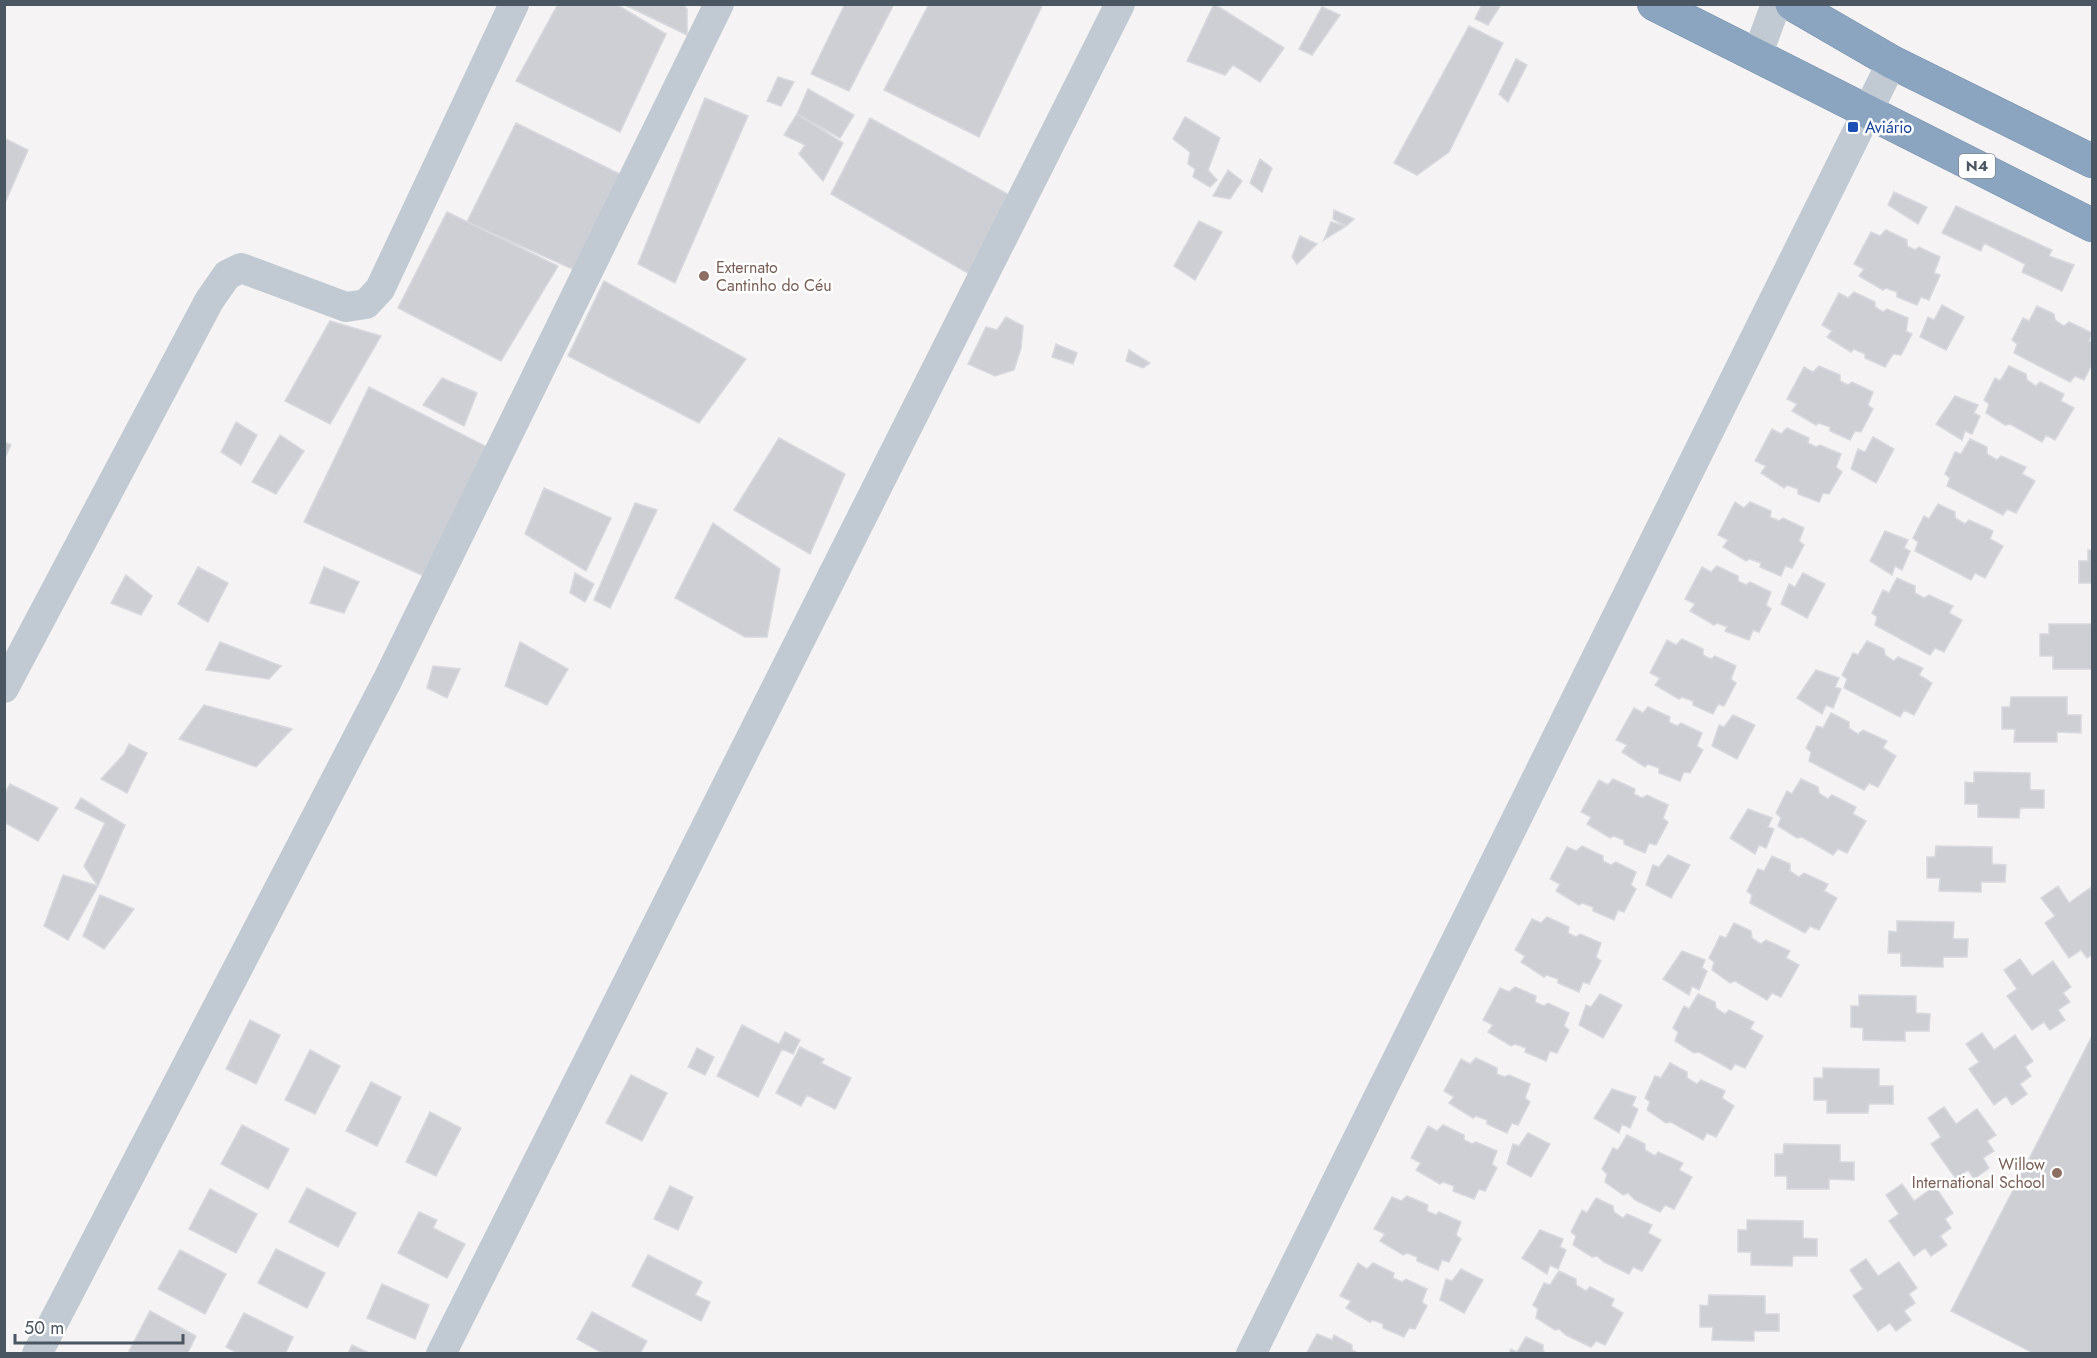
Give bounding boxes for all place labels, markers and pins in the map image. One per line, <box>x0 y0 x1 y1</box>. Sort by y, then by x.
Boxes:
place label: Aviário <box>1865 116 1912 139</box>
marker: Aviário <box>1846 120 1860 134</box>
place label: Externato Cantinho do Céu <box>716 256 832 297</box>
marker: Externato Cantinho do Céu <box>697 269 711 283</box>
place label: Willow International School <box>1912 1153 2045 1194</box>
marker: Willow International School <box>2050 1166 2064 1180</box>

